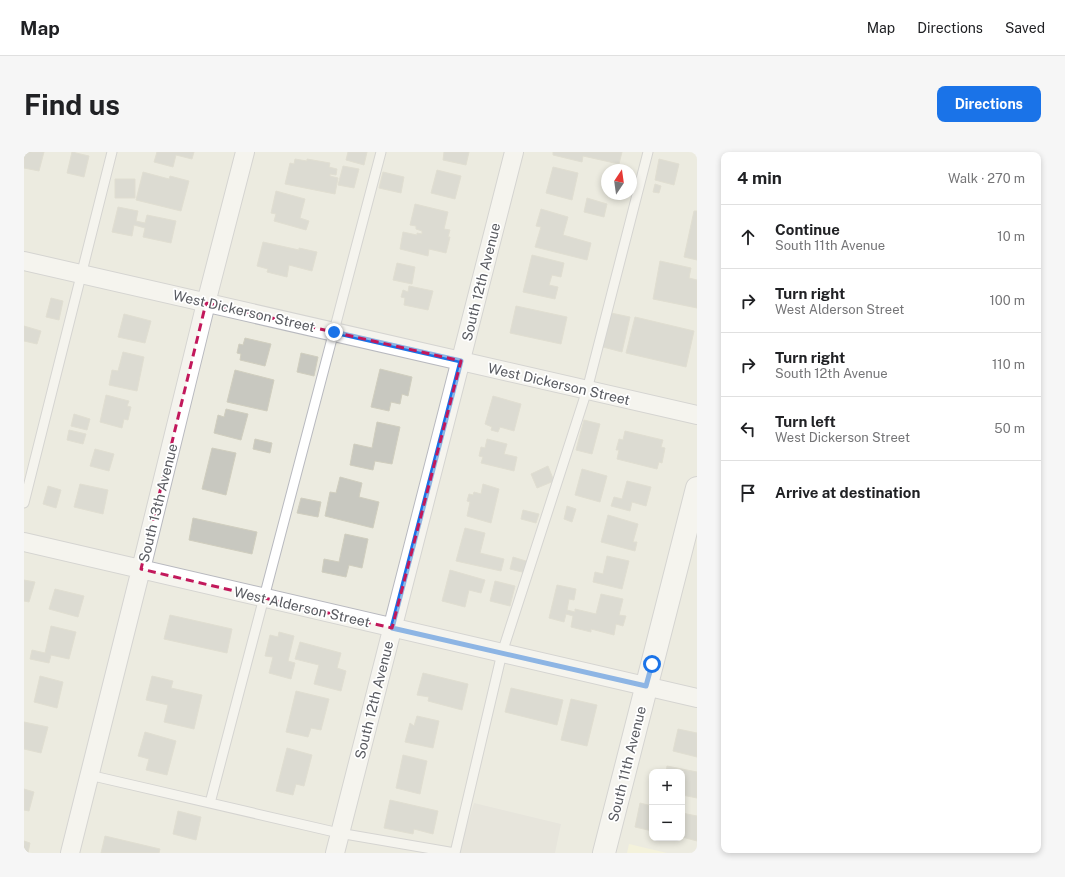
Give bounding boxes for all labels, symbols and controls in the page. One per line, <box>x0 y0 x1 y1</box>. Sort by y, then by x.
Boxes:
text: Map <box>20 17 60 39</box>
text: Map <box>867 20 895 36</box>
text: Directions <box>917 20 983 36</box>
text: Saved <box>1005 20 1045 36</box>
button: Directions <box>937 86 1041 122</box>
text: Find us <box>24 88 120 121</box>
north arrow <box>601 164 637 200</box>
text: 4 min <box>737 168 782 188</box>
text: Walk · 270 m <box>948 171 1025 186</box>
street label: South 12th Avenue <box>459 221 503 343</box>
text: Continue <box>775 221 840 238</box>
icon: ahead <box>737 226 759 248</box>
text: 10 m <box>997 229 1025 244</box>
text: South 11th Avenue <box>775 238 885 253</box>
text: Turn right <box>775 285 845 302</box>
street label: West Dickerson Street <box>171 287 317 335</box>
icon: right <box>737 290 759 312</box>
text: 100 m <box>989 293 1025 308</box>
text: West Alderson Street <box>775 302 904 317</box>
route end <box>325 323 343 341</box>
text: Turn right <box>775 349 845 366</box>
icon: right <box>737 354 759 376</box>
text: 110 m <box>992 357 1025 372</box>
street label: West Dickerson Street <box>486 360 632 408</box>
text: South 12th Avenue <box>775 366 888 381</box>
text: Turn left <box>775 413 836 430</box>
icon: left <box>737 418 759 440</box>
text: 50 m <box>994 421 1025 436</box>
text: West Dickerson Street <box>775 430 910 445</box>
street label: South 13th Avenue <box>135 442 181 564</box>
icon: arrive <box>737 482 759 504</box>
text: Arrive at destination <box>775 484 920 501</box>
street label: West Alderson Street <box>232 584 372 630</box>
street label: South 12th Avenue <box>352 639 396 761</box>
route start <box>643 655 661 673</box>
street label: South 11th Avenue <box>605 704 649 824</box>
map controls <box>649 769 685 841</box>
button: + <box>649 769 685 805</box>
button: − <box>649 805 685 841</box>

